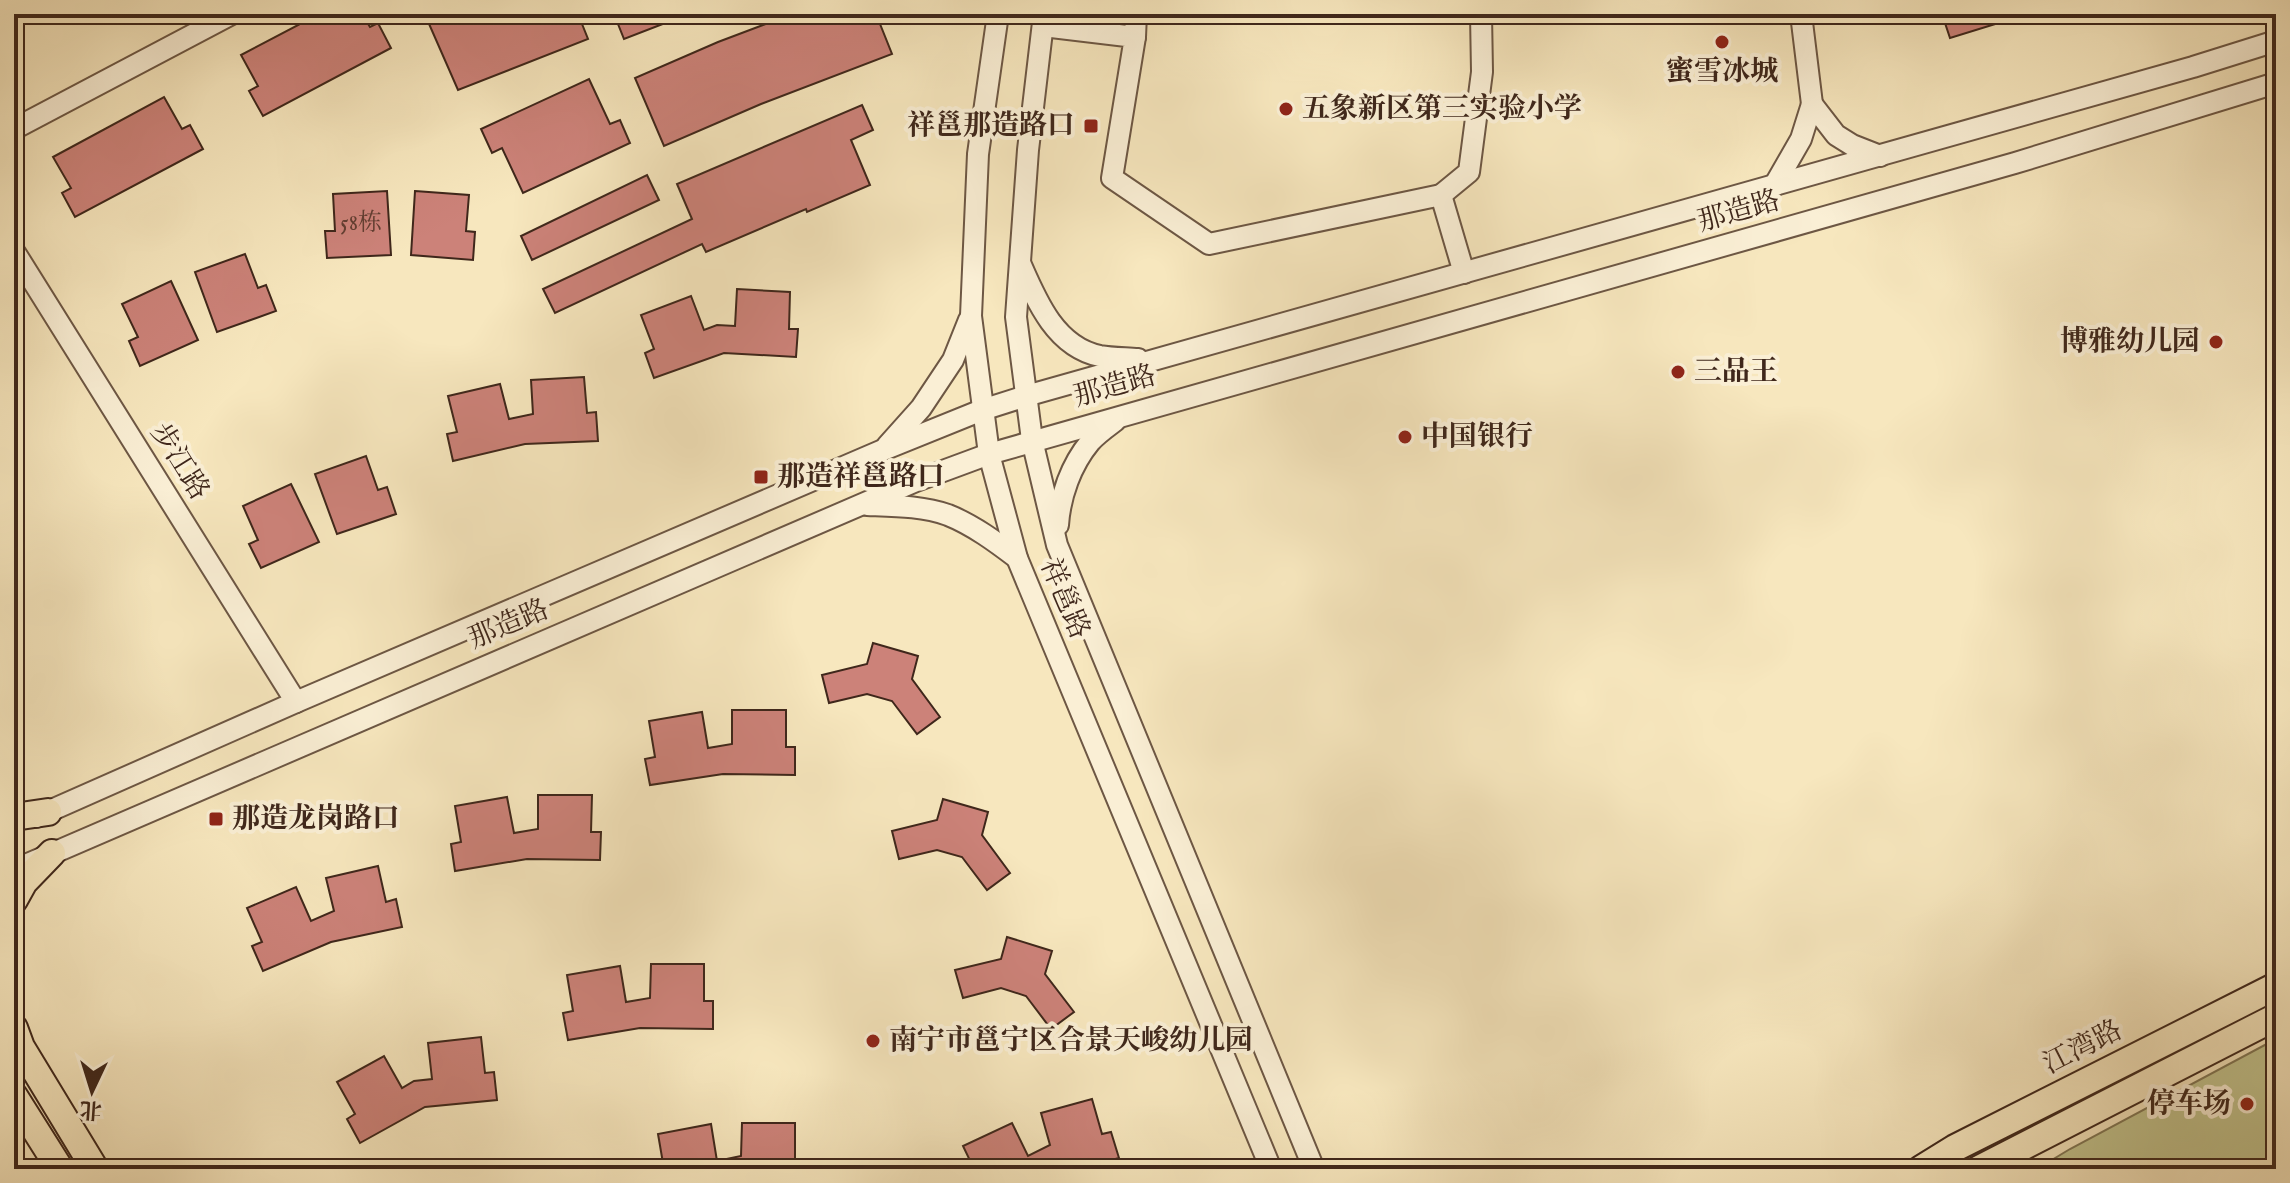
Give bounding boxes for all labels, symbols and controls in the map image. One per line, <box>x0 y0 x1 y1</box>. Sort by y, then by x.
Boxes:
marker: 蜜雪冰城 <box>1713 33 1731 51</box>
place label: 蜜雪冰城 <box>1666 55 1778 90</box>
place label: 五象新区第三实验小学 <box>1302 92 1582 127</box>
marker: 五象新区第三实验小学 <box>1277 100 1295 118</box>
place label: 祥邕那造路口 <box>907 109 1075 144</box>
marker: 祥邕那造路口 <box>1082 117 1100 135</box>
street label: 那造路 <box>1694 184 1784 240</box>
house number: 58栋 <box>340 208 382 239</box>
place label: 博雅幼儿园 <box>2060 325 2200 360</box>
marker: 博雅幼儿园 <box>2207 333 2225 351</box>
place label: 三品王 <box>1694 355 1778 390</box>
street label: 那造路 <box>1070 359 1160 415</box>
marker: 三品王 <box>1669 363 1687 381</box>
street label: 步江路 <box>142 417 216 507</box>
place label: 中国银行 <box>1421 420 1533 455</box>
marker: 中国银行 <box>1396 428 1414 446</box>
place label: 那造祥邕路口 <box>777 460 945 495</box>
marker: 那造祥邕路口 <box>752 468 770 486</box>
street label: 祥邕路 <box>1031 553 1097 645</box>
street label: 那造路 <box>463 592 555 658</box>
place label: 那造龙岗路口 <box>232 802 400 837</box>
marker: 那造龙岗路口 <box>207 810 225 828</box>
street label: 江湾路 <box>2038 1013 2128 1083</box>
place label: 南宁市邕宁区合景天峻幼儿园 <box>889 1024 1253 1059</box>
marker: 南宁市邕宁区合景天峻幼儿园 <box>864 1032 882 1050</box>
north arrow <box>52 1051 132 1131</box>
place label: 停车场 <box>2147 1087 2231 1122</box>
text: 北 <box>79 1094 103 1124</box>
marker: 停车场 <box>2238 1095 2256 1113</box>

